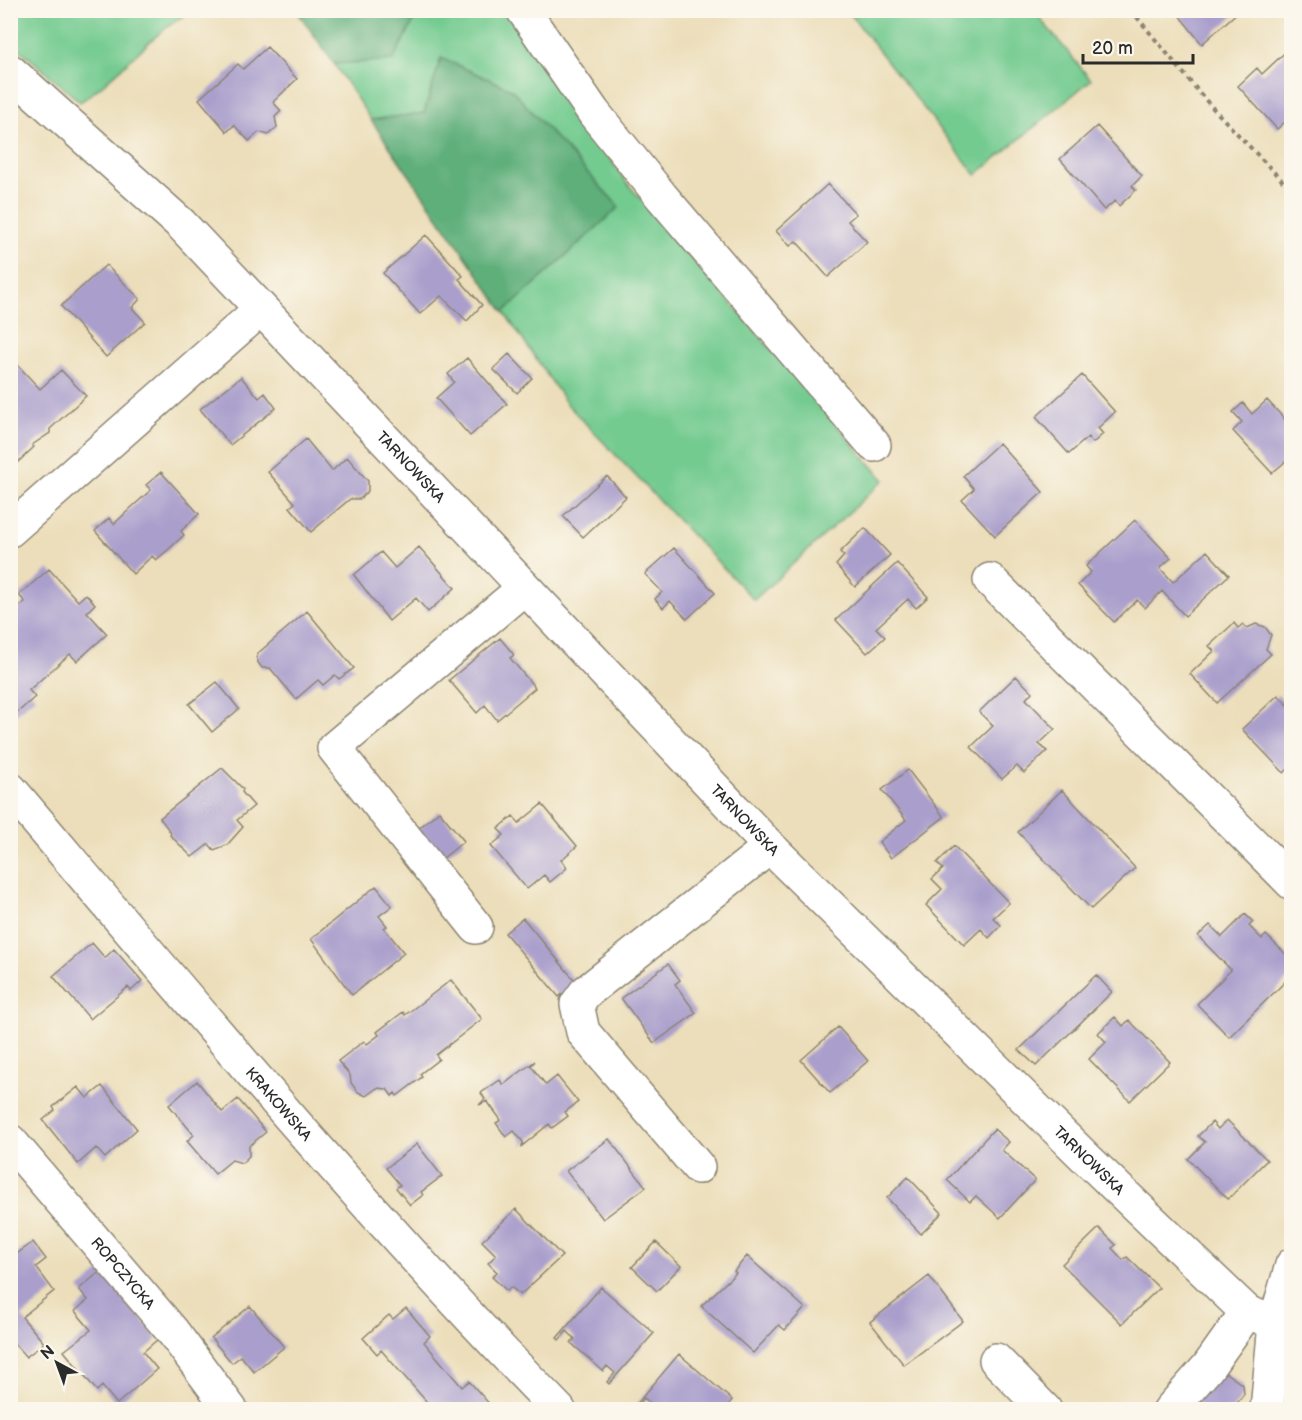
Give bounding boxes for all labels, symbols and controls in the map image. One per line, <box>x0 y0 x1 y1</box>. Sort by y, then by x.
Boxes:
scale bar <box>1083 27 1192 65</box>
text: 20 m <box>1092 38 1133 59</box>
street label: TARNOWSKA <box>373 427 450 507</box>
street label: TARNOWSKA <box>706 781 784 861</box>
street label: KRAKOWSKA <box>241 1063 316 1145</box>
street label: TARNOWSKA <box>1050 1122 1129 1200</box>
street label: ROPCZYCKA <box>87 1233 160 1314</box>
north arrow <box>27 1333 87 1393</box>
text: N <box>37 1342 59 1364</box>

